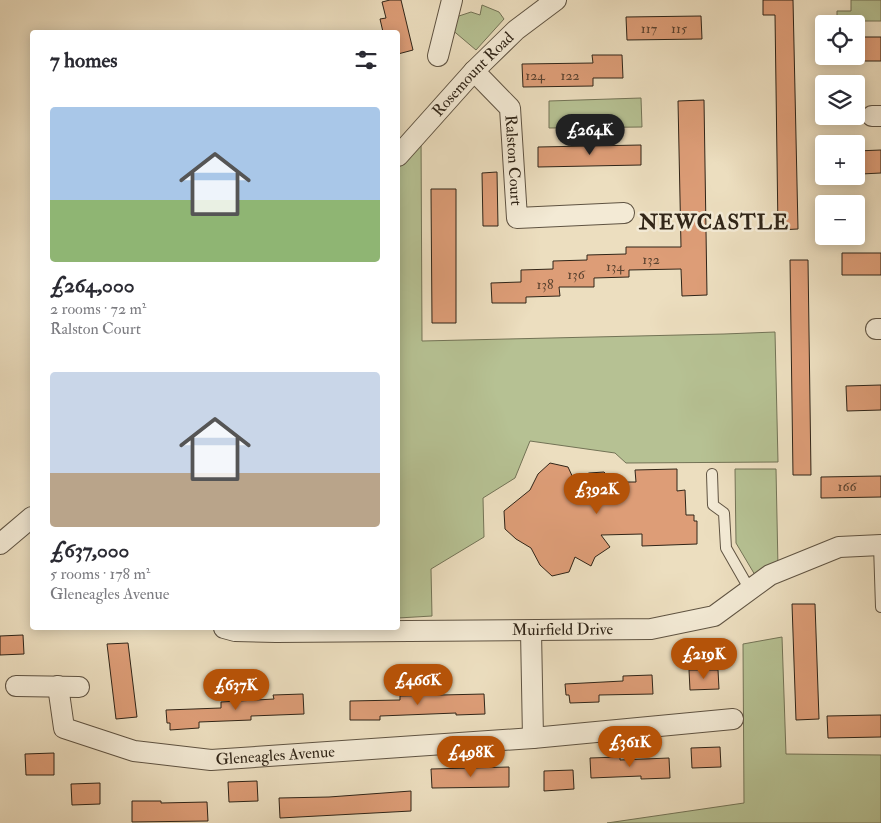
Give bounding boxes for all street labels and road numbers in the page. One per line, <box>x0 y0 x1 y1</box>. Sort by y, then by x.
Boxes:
street label: Rosemount Road <box>428 28 518 121</box>
street label: Ralston Court <box>500 114 526 206</box>
street label: Muirfield Drive <box>512 619 614 640</box>
street label: Gleneagles Avenue <box>215 742 336 770</box>

